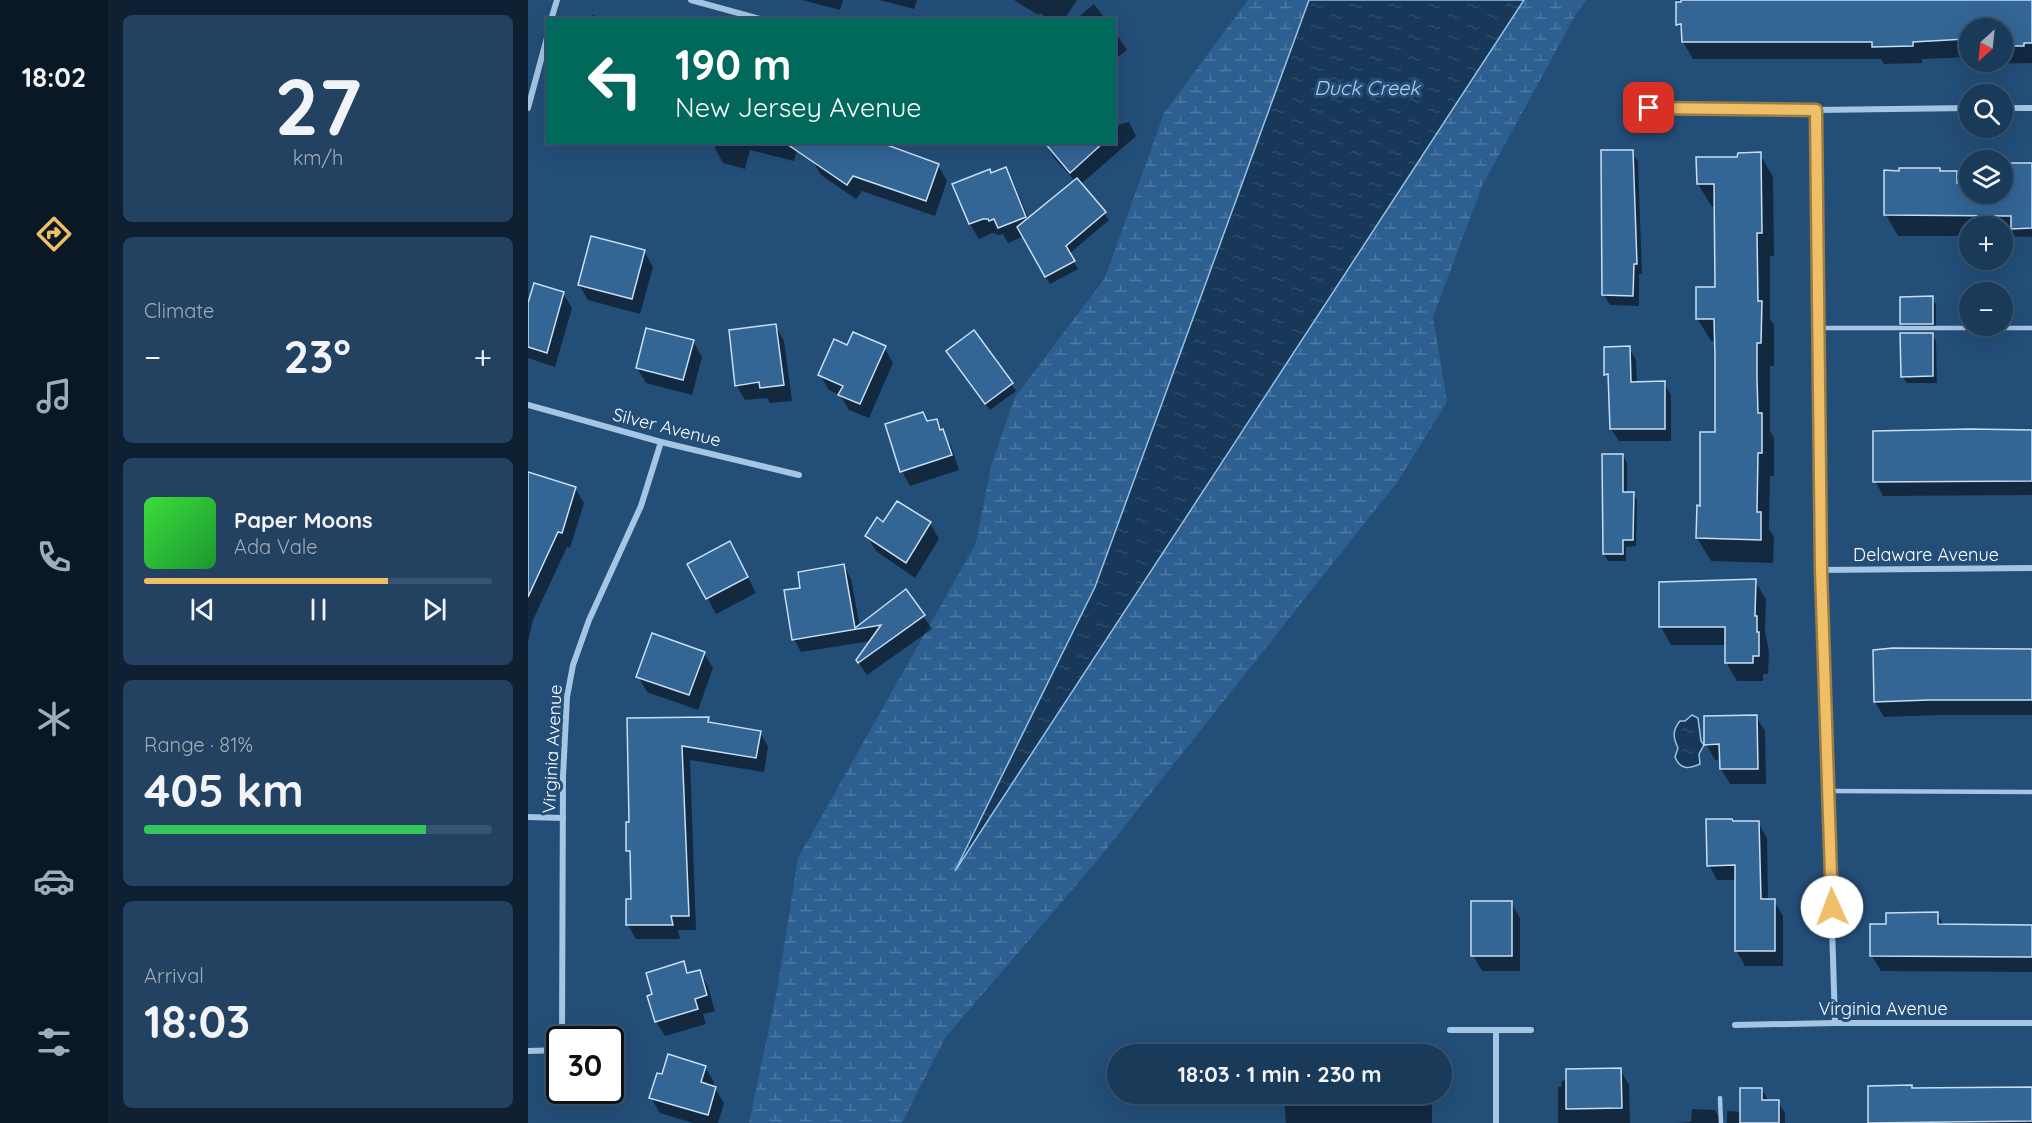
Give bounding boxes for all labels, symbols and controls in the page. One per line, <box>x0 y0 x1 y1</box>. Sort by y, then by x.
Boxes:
north arrow <box>1959 18 2013 72</box>
map controls <box>1959 18 2013 336</box>
text: 190 m <box>675 38 791 91</box>
icon: left <box>576 42 654 120</box>
text: 27 <box>274 57 362 155</box>
text: 18:02 <box>22 60 86 94</box>
water label: Duck Creek <box>1314 75 1422 100</box>
pin <box>1623 82 1674 133</box>
button: search <box>1959 84 2013 138</box>
text: New Jersey Avenue <box>675 90 922 124</box>
icon: arrive <box>1632 91 1665 124</box>
text: km/h <box>293 145 343 170</box>
button: layers <box>1959 150 2013 204</box>
icon: directions <box>33 213 75 255</box>
button: + <box>1959 216 2013 270</box>
button: − <box>1959 282 2013 336</box>
text: Climate <box>144 298 214 323</box>
text: 23° <box>284 328 351 384</box>
text: − <box>144 336 161 377</box>
text: + <box>473 336 492 377</box>
icon: music <box>33 375 75 417</box>
street label: Silver Avenue <box>611 402 723 452</box>
text: Paper Moons <box>234 506 373 534</box>
text: Ada Vale <box>234 534 318 559</box>
icon: phone <box>33 536 75 578</box>
street label: Delaware Avenue <box>1853 543 1999 566</box>
icon: previous <box>186 593 219 626</box>
icon: pause <box>302 593 335 626</box>
icon: next <box>418 593 451 626</box>
street label: Virginia Avenue <box>537 684 567 814</box>
icon: climate <box>33 698 75 740</box>
text: Range · 81% <box>144 732 253 757</box>
text: 405 km <box>144 762 304 818</box>
icon: car <box>33 860 75 902</box>
position arrow <box>1800 875 1864 939</box>
text: Arrival <box>144 963 204 988</box>
text: 18:03 <box>144 993 250 1049</box>
street label: Virginia Avenue <box>1818 997 1948 1020</box>
icon: filters <box>33 1021 75 1063</box>
speed limit sign: 30 <box>546 1026 624 1104</box>
text: 18:03 · 1 min · 230 m <box>1178 1060 1381 1088</box>

